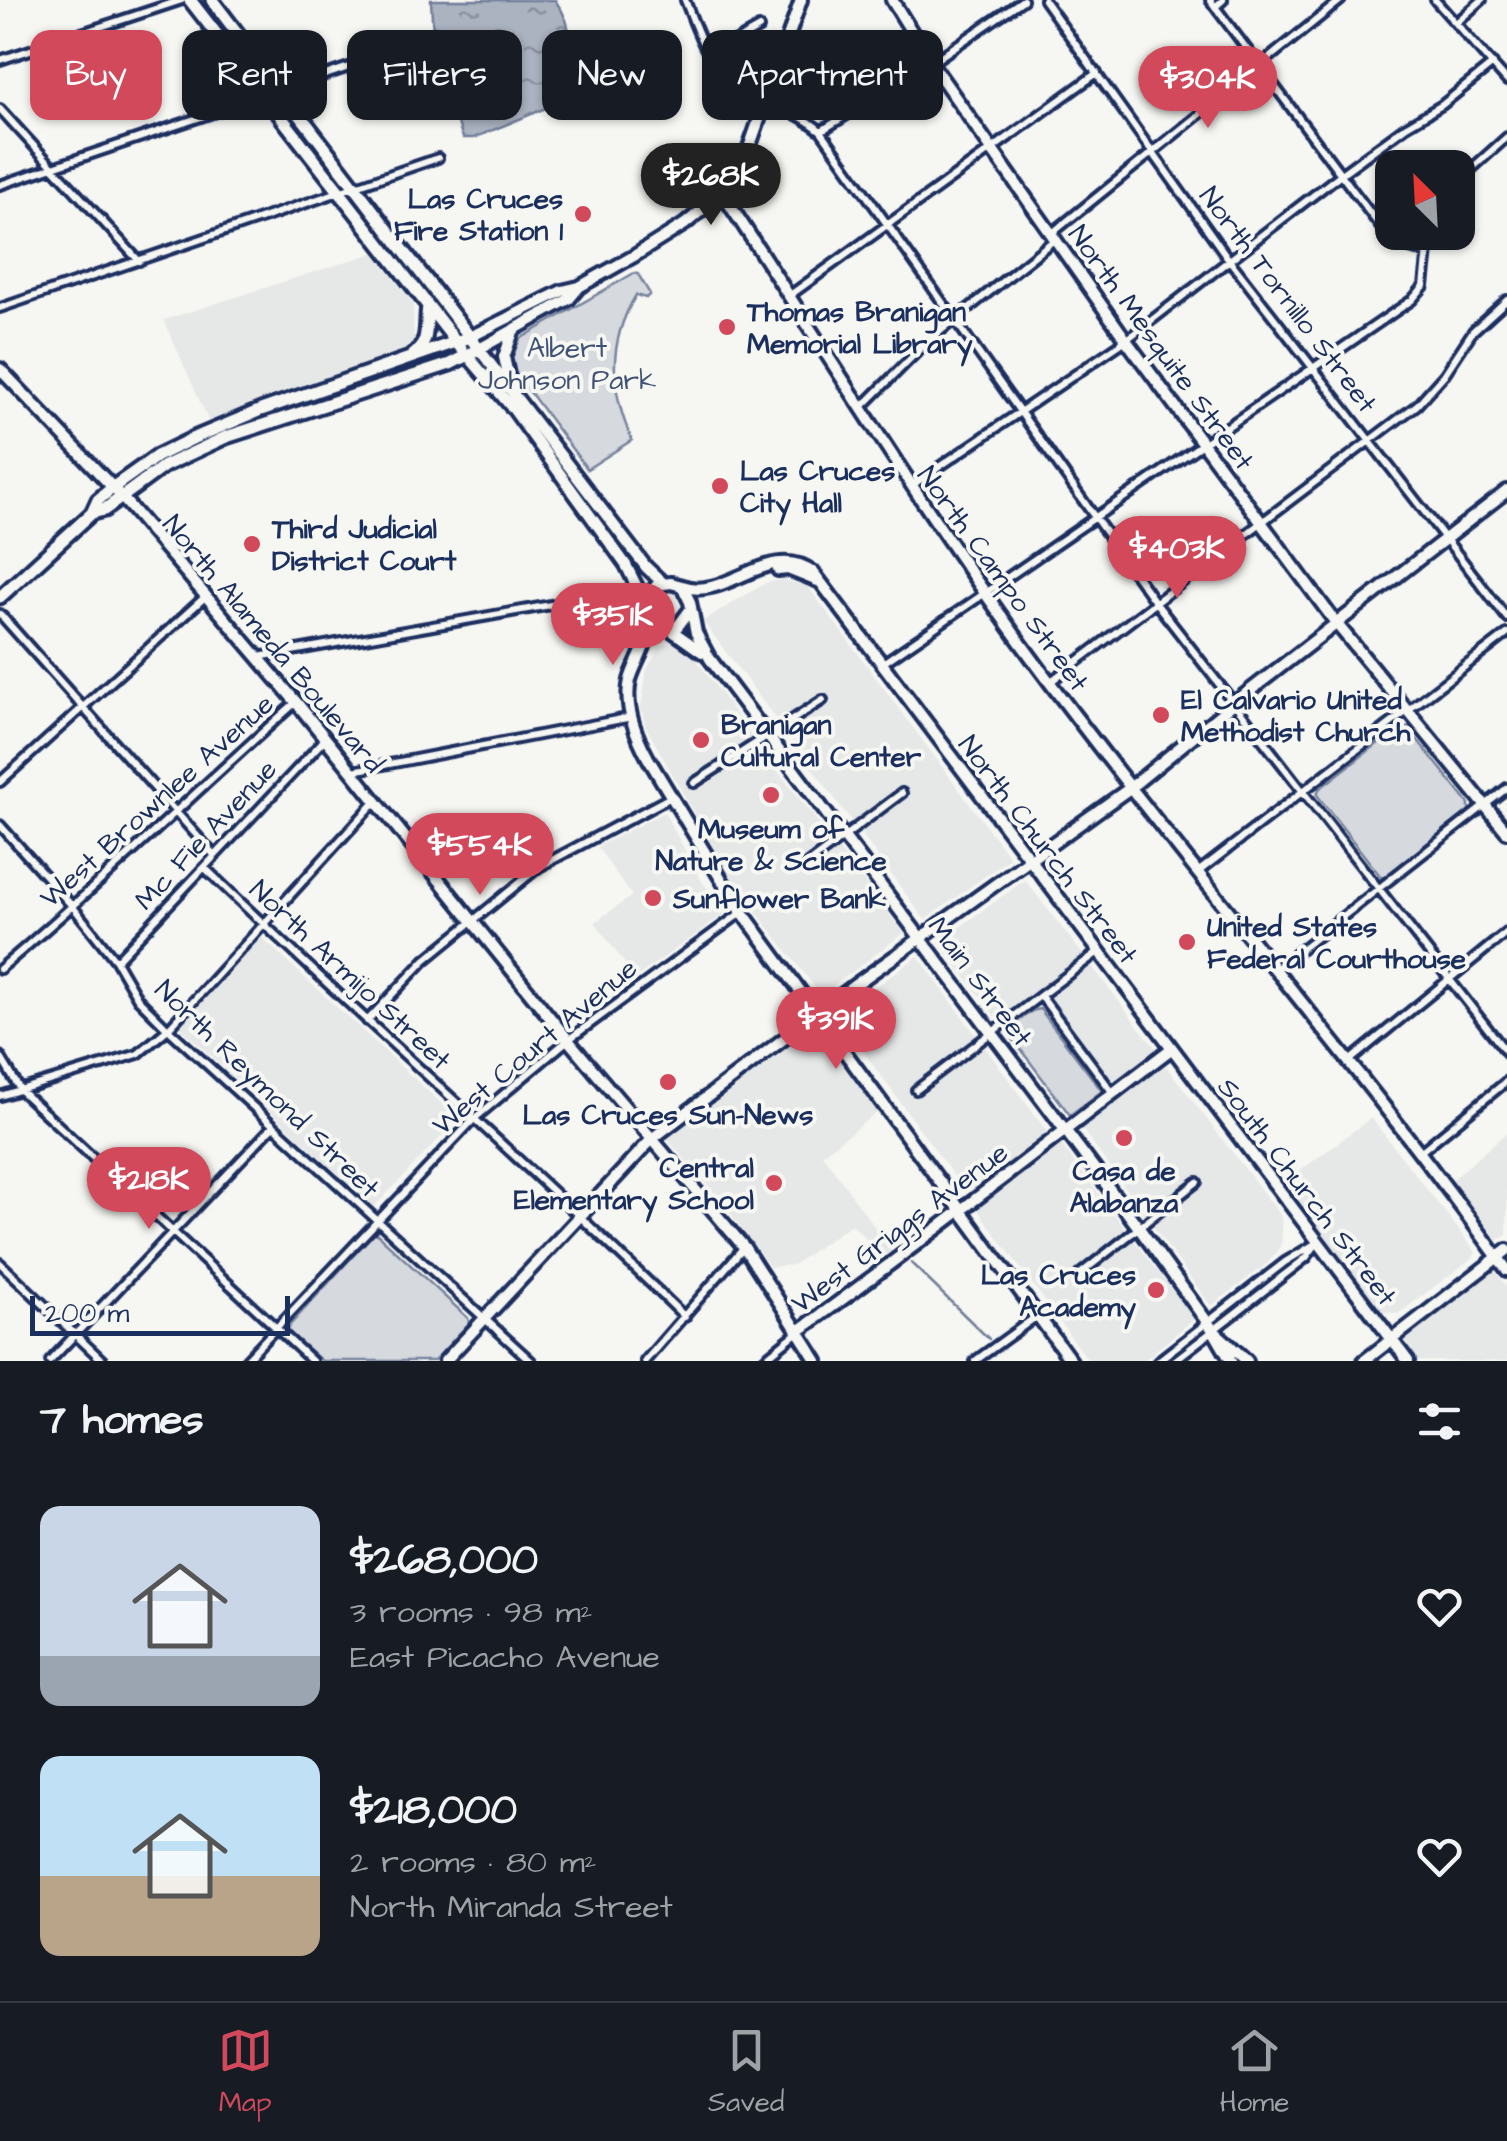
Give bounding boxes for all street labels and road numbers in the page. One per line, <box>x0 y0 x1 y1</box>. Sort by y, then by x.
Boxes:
street label: North Tornillo Street <box>1190 179 1386 422</box>
street label: North Mesquite Street <box>1058 217 1263 479</box>
street label: North Campo Street <box>908 458 1098 700</box>
street label: North Alameda Boulevard <box>153 506 393 782</box>
street label: West Brownlee Avenue <box>31 685 283 917</box>
street label: North Church Street <box>949 727 1147 973</box>
street label: Mc Fie Avenue <box>126 751 286 919</box>
street label: North Armijo Street <box>241 871 460 1079</box>
street label: Main Street <box>918 909 1042 1055</box>
street label: West Court Avenue <box>424 950 646 1145</box>
street label: North Reymond Street <box>144 971 389 1209</box>
street label: South Church Street <box>1208 1070 1406 1315</box>
street label: West Griggs Avenue <box>783 1134 1017 1323</box>

